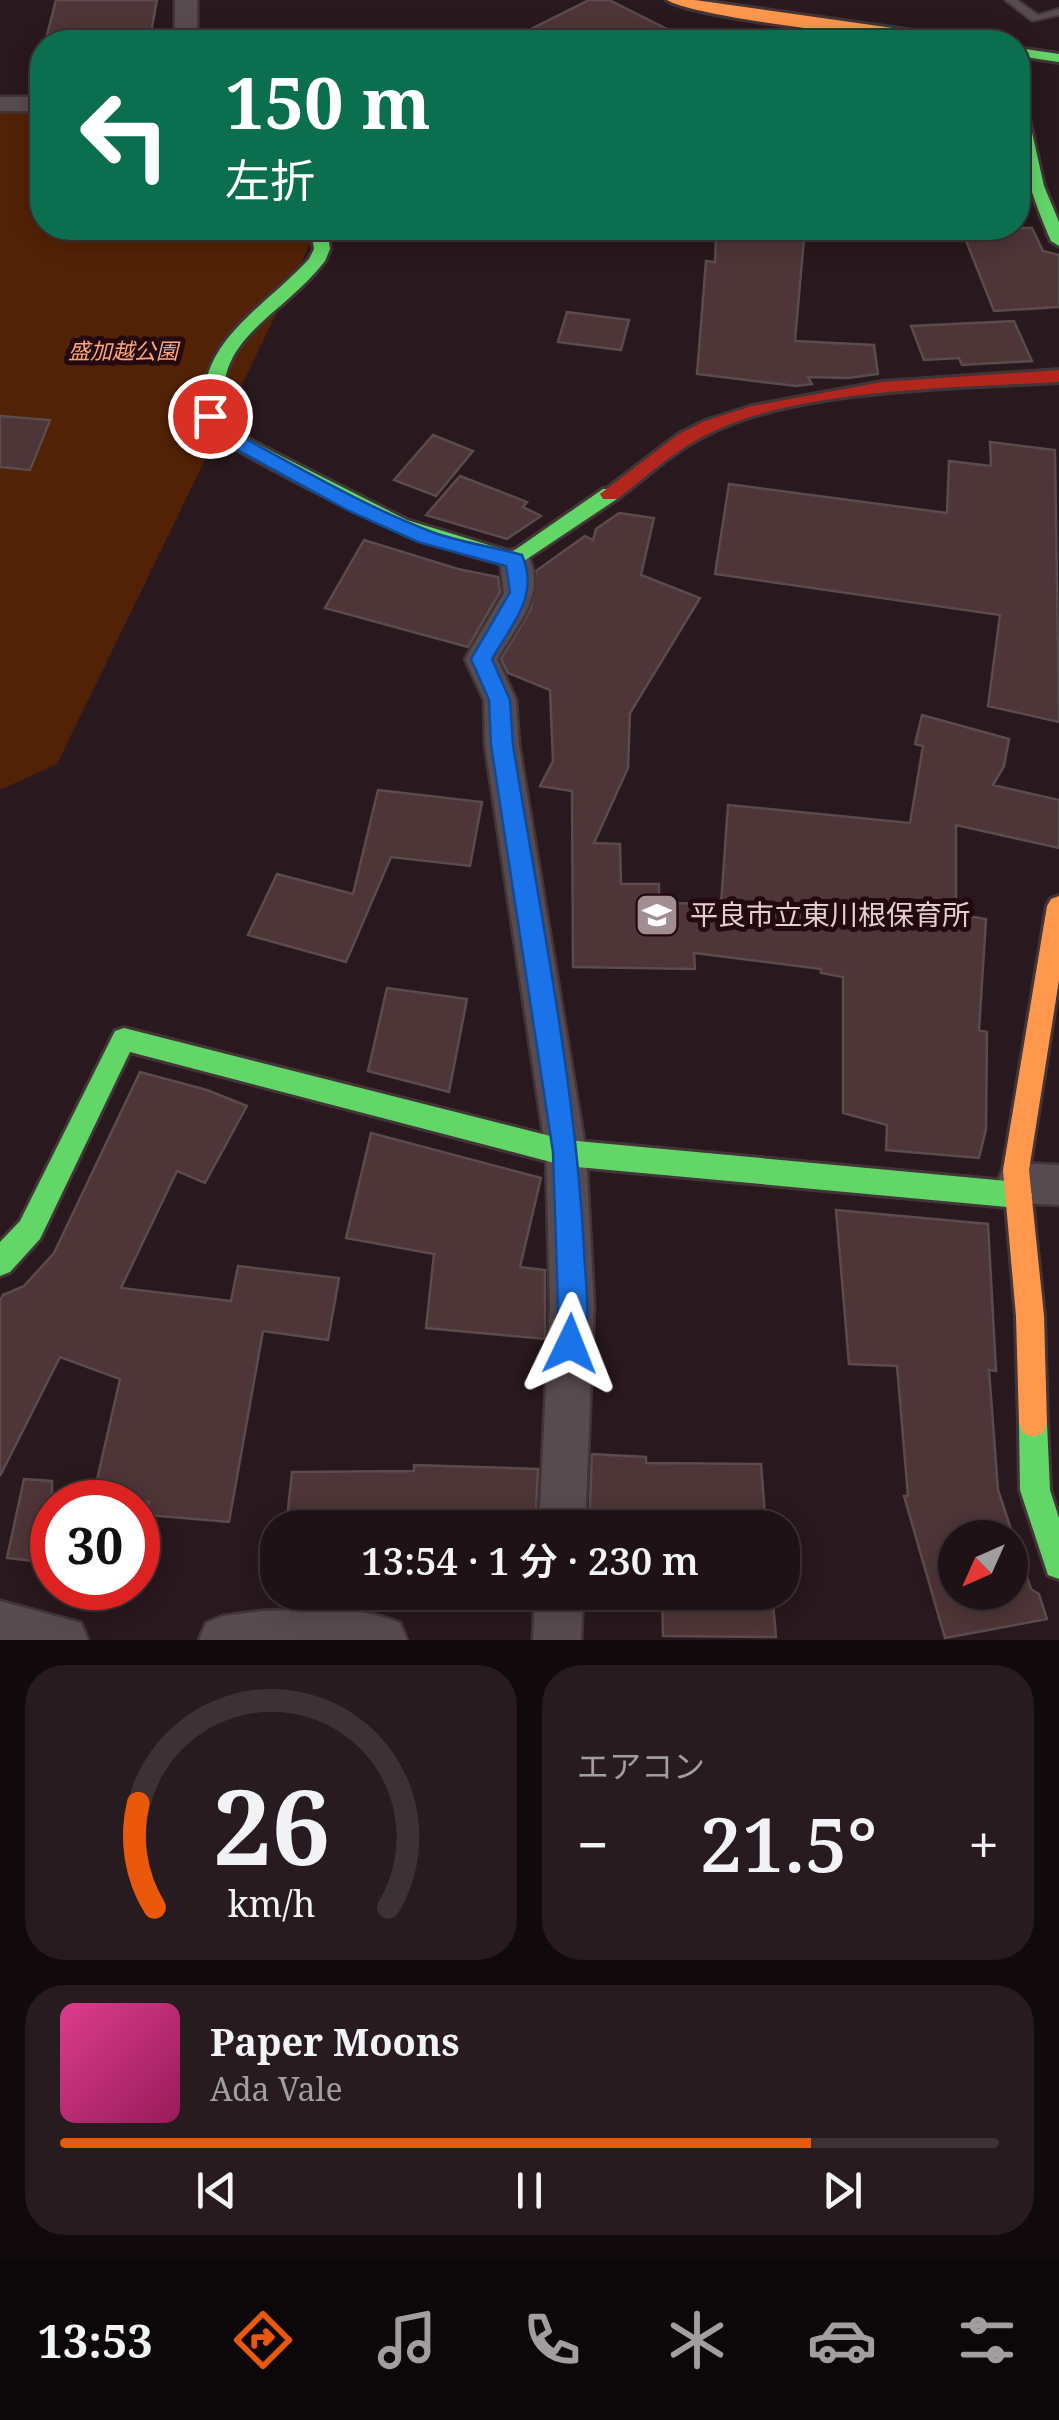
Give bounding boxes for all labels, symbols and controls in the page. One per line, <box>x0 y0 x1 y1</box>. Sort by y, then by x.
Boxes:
text: 150 m <box>225 54 431 150</box>
icon: left <box>60 70 190 200</box>
text: 左折 <box>225 149 315 210</box>
park label: 盛加越公園 <box>68 335 181 365</box>
pin <box>168 374 253 459</box>
icon: arrive <box>183 389 238 444</box>
school or university icon: 平良市立東川根保育所 <box>634 892 680 938</box>
place label: 平良市立東川根保育所 <box>690 895 970 933</box>
position arrow <box>518 1292 622 1396</box>
speed limit sign: 30 <box>30 1480 160 1610</box>
north arrow <box>938 1520 1028 1610</box>
map controls <box>938 1520 1028 1610</box>
text: 13:54 · 1 分 · 230 m <box>361 1534 699 1586</box>
text: エアコン <box>577 1744 705 1787</box>
text: 26 <box>212 1754 330 1895</box>
text: 21.5° <box>700 1792 877 1894</box>
text: − <box>577 1806 609 1881</box>
text: + <box>968 1806 999 1881</box>
text: km/h <box>227 1879 315 1927</box>
text: Paper Moons <box>210 2015 460 2067</box>
text: Ada Vale <box>210 2067 343 2110</box>
icon: previous <box>189 2163 244 2218</box>
icon: pause <box>502 2163 557 2218</box>
icon: next <box>815 2163 870 2218</box>
icon: directions <box>228 2305 298 2375</box>
icon: music <box>372 2305 442 2375</box>
icon: phone <box>517 2305 587 2375</box>
icon: climate <box>662 2305 732 2375</box>
icon: car <box>807 2305 877 2375</box>
icon: filters <box>952 2305 1022 2375</box>
text: 13:53 <box>37 2310 153 2371</box>

